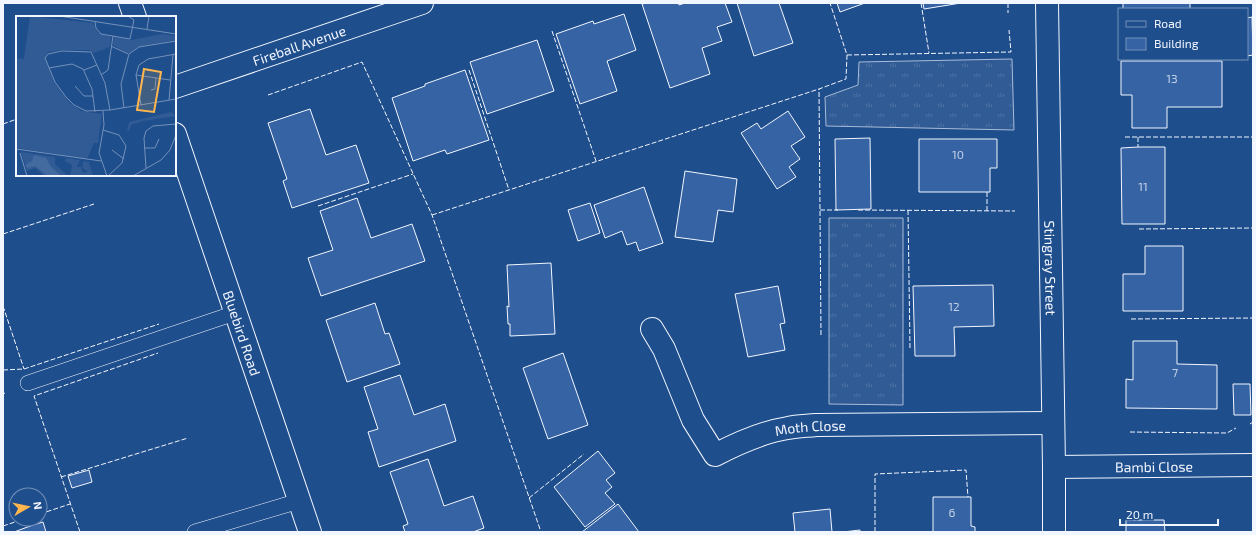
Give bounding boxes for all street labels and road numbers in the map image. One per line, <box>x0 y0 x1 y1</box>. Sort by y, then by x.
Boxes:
street label: Fireball Avenue <box>250 21 348 69</box>
street label: Stingray Street <box>1042 220 1060 316</box>
street label: Bluebird Road <box>220 288 265 378</box>
street label: Moth Close <box>773 416 846 439</box>
street label: Bambi Close <box>1115 457 1193 475</box>

